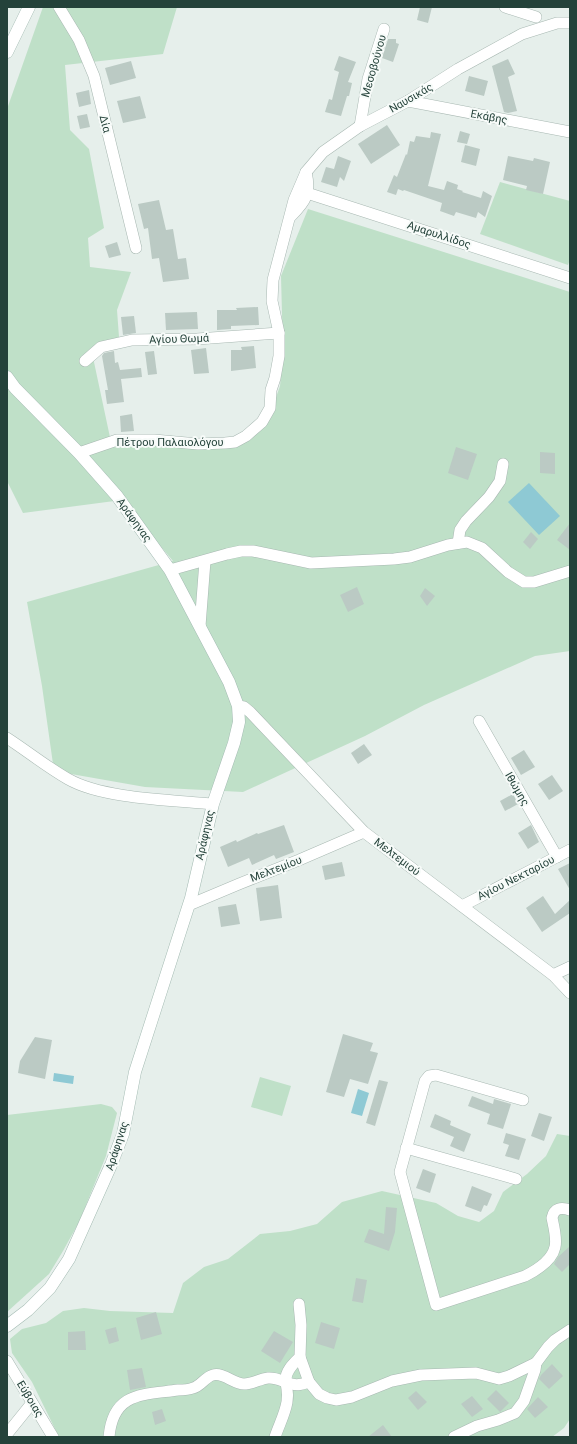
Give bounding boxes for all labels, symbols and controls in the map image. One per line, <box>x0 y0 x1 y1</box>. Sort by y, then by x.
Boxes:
street label: Μεσοβούνου <box>359 33 389 99</box>
street label: Ναυσικάς <box>387 80 435 116</box>
street label: Εκάβης <box>469 107 509 127</box>
street label: Δία <box>97 114 114 135</box>
street label: Αμαρυλλίδος <box>406 219 473 251</box>
street label: Αγίου Θωμά <box>149 331 210 347</box>
street label: Πέτρου Παλαιολόγου <box>116 436 224 449</box>
street label: Αράφηνας <box>114 496 154 545</box>
street label: Ιθώμης <box>502 770 532 808</box>
street label: Αράφηνας <box>193 809 217 861</box>
street label: Μελτεμιού <box>371 836 423 878</box>
street label: Μελτεμίου <box>248 853 304 885</box>
street label: Αγίου Νεκταρίου <box>475 853 557 903</box>
street label: Αράφηνας <box>103 1120 131 1172</box>
street label: Εύβοιας <box>14 1378 46 1420</box>

